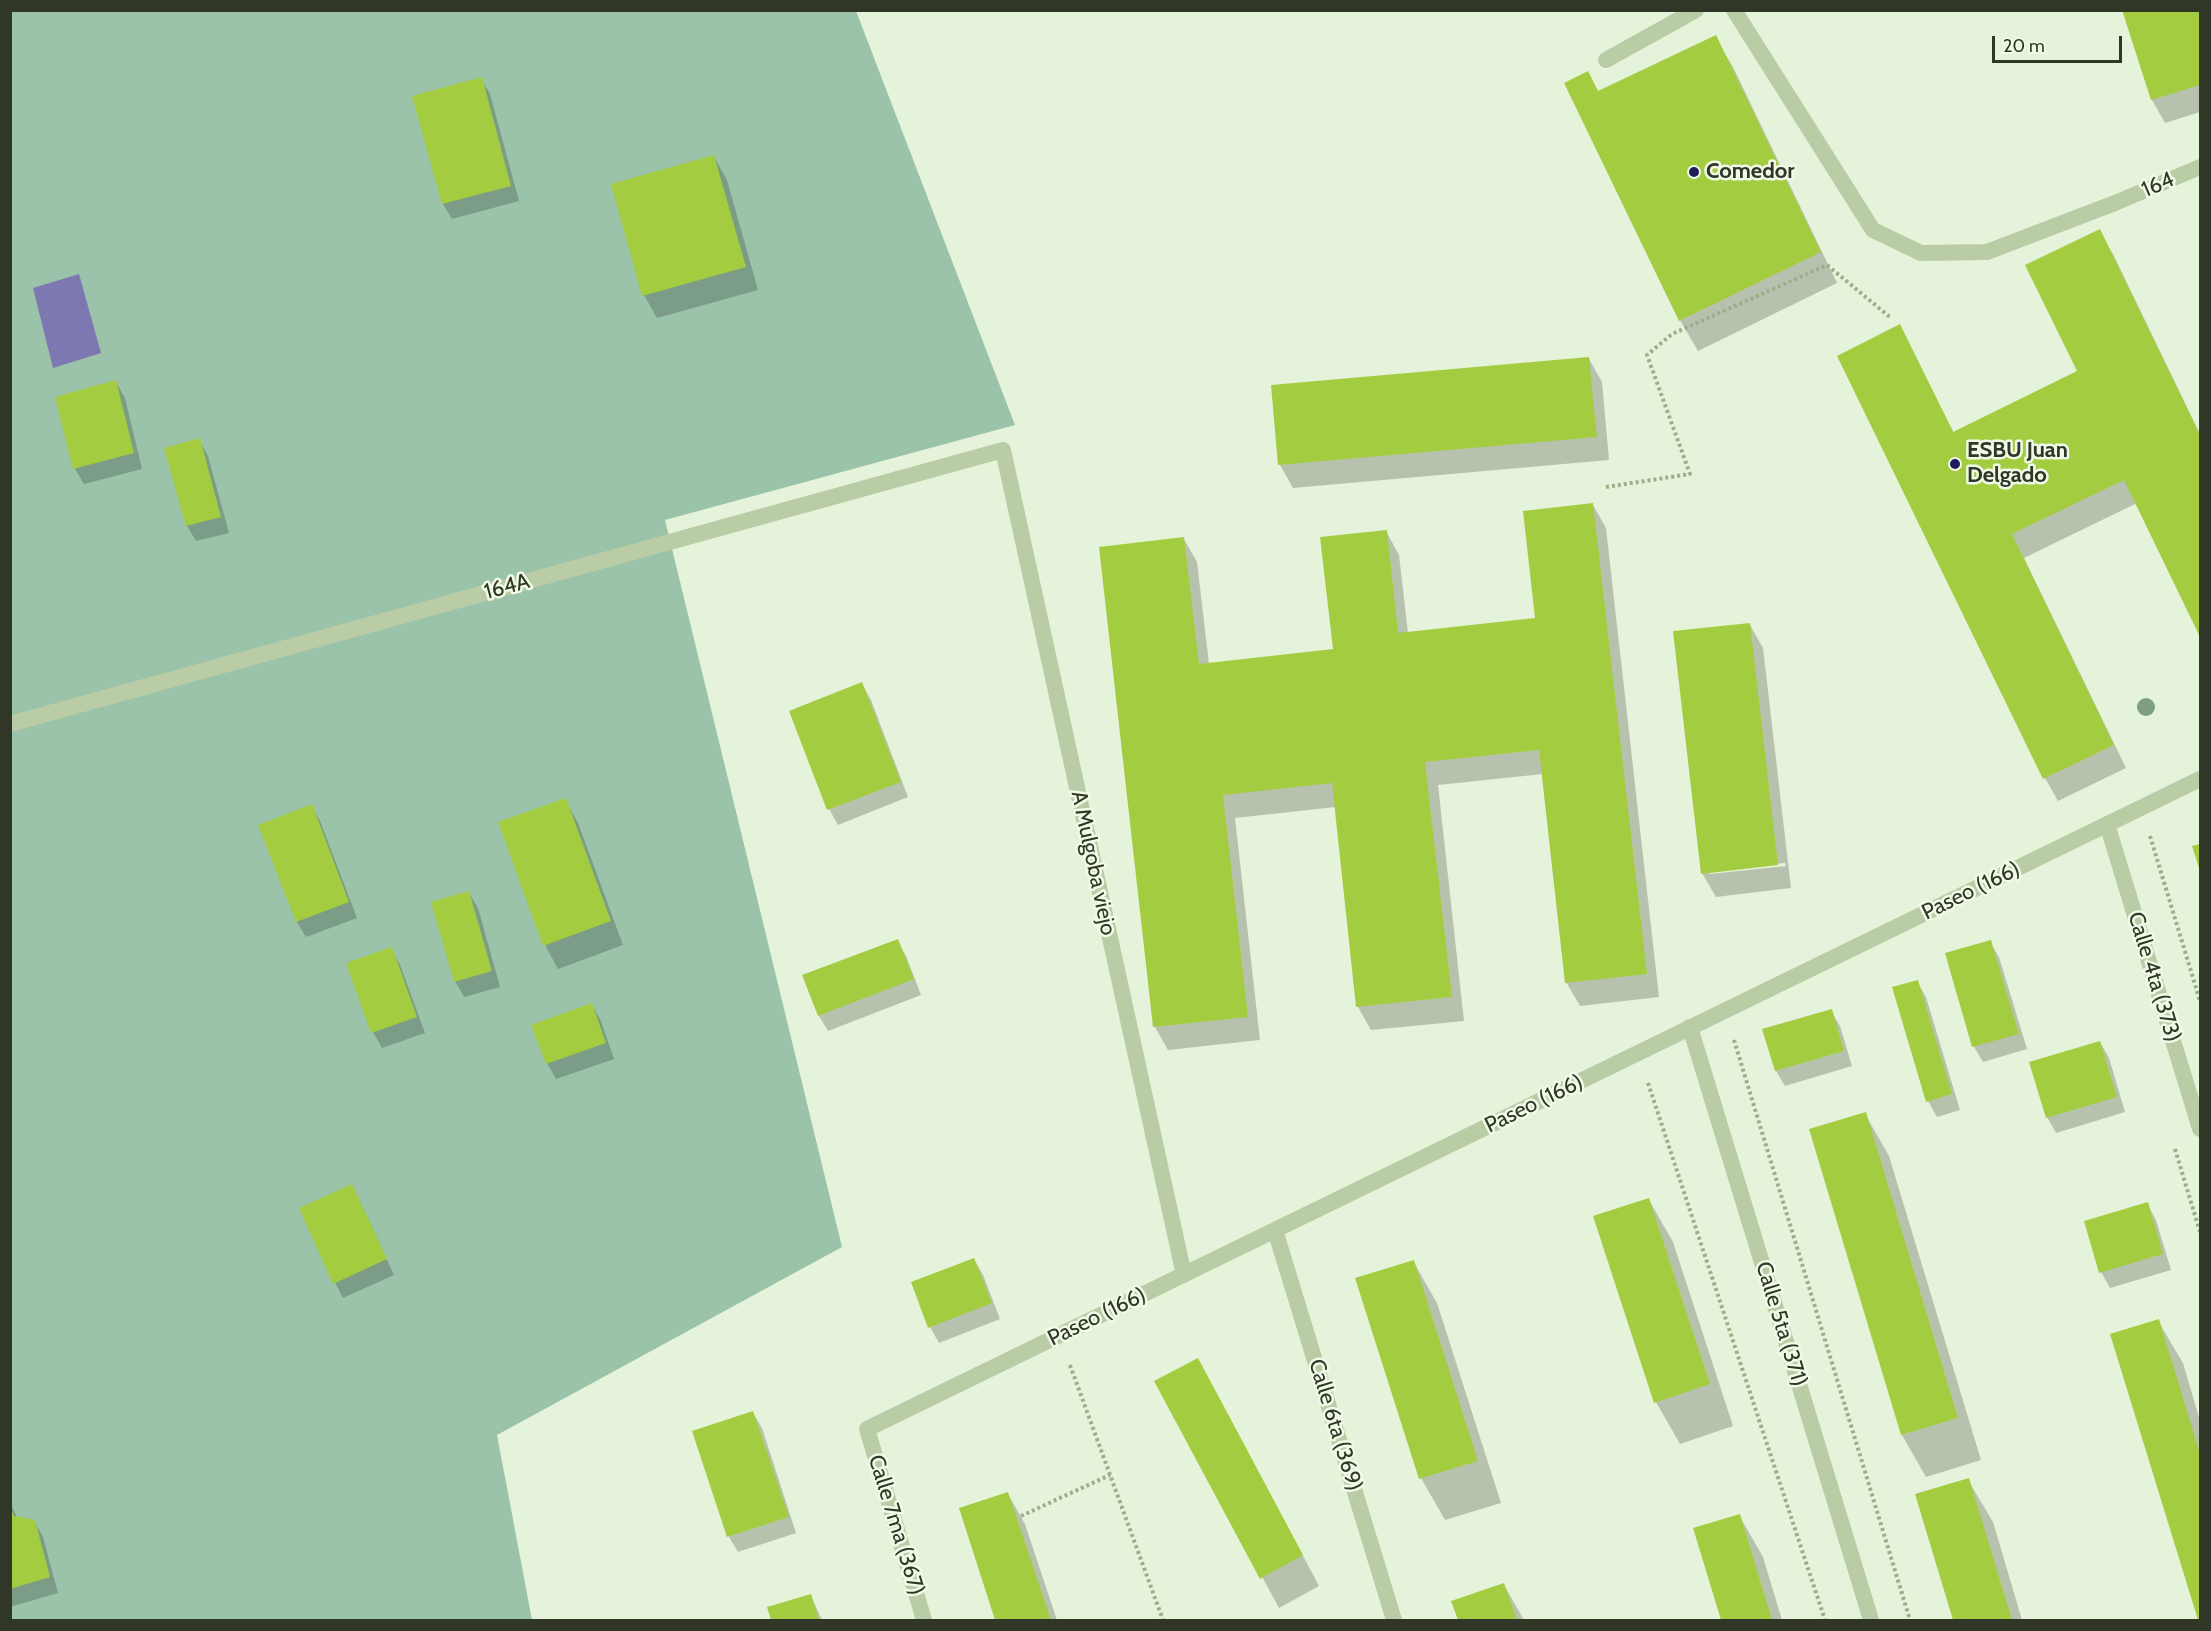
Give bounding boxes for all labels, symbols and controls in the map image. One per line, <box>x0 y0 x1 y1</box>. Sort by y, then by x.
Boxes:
scale bar <box>1995 24 2126 62</box>
text: 20 m <box>2003 35 2045 57</box>
place label: Comedor <box>1706 159 1795 185</box>
marker: Comedor <box>1687 165 1701 179</box>
street label: 164 <box>2138 167 2178 203</box>
place label: ESBU Juan Delgado <box>1967 438 2068 490</box>
marker: ESBU Juan Delgado <box>1948 457 1962 471</box>
street label: 164A <box>481 568 533 606</box>
street label: A Mulgoba viejo <box>1065 788 1121 938</box>
street label: Paseo (166) <box>1918 856 2024 926</box>
street label: Calle 4ta (373) <box>2122 909 2186 1045</box>
street label: Paseo (166) <box>1481 1069 1587 1139</box>
street label: Calle 5ta (371) <box>1750 1258 1812 1390</box>
street label: Paseo (166) <box>1044 1282 1150 1352</box>
street label: Calle 6ta (369) <box>1302 1356 1368 1494</box>
street label: Calle 7ma (367) <box>862 1452 930 1598</box>

